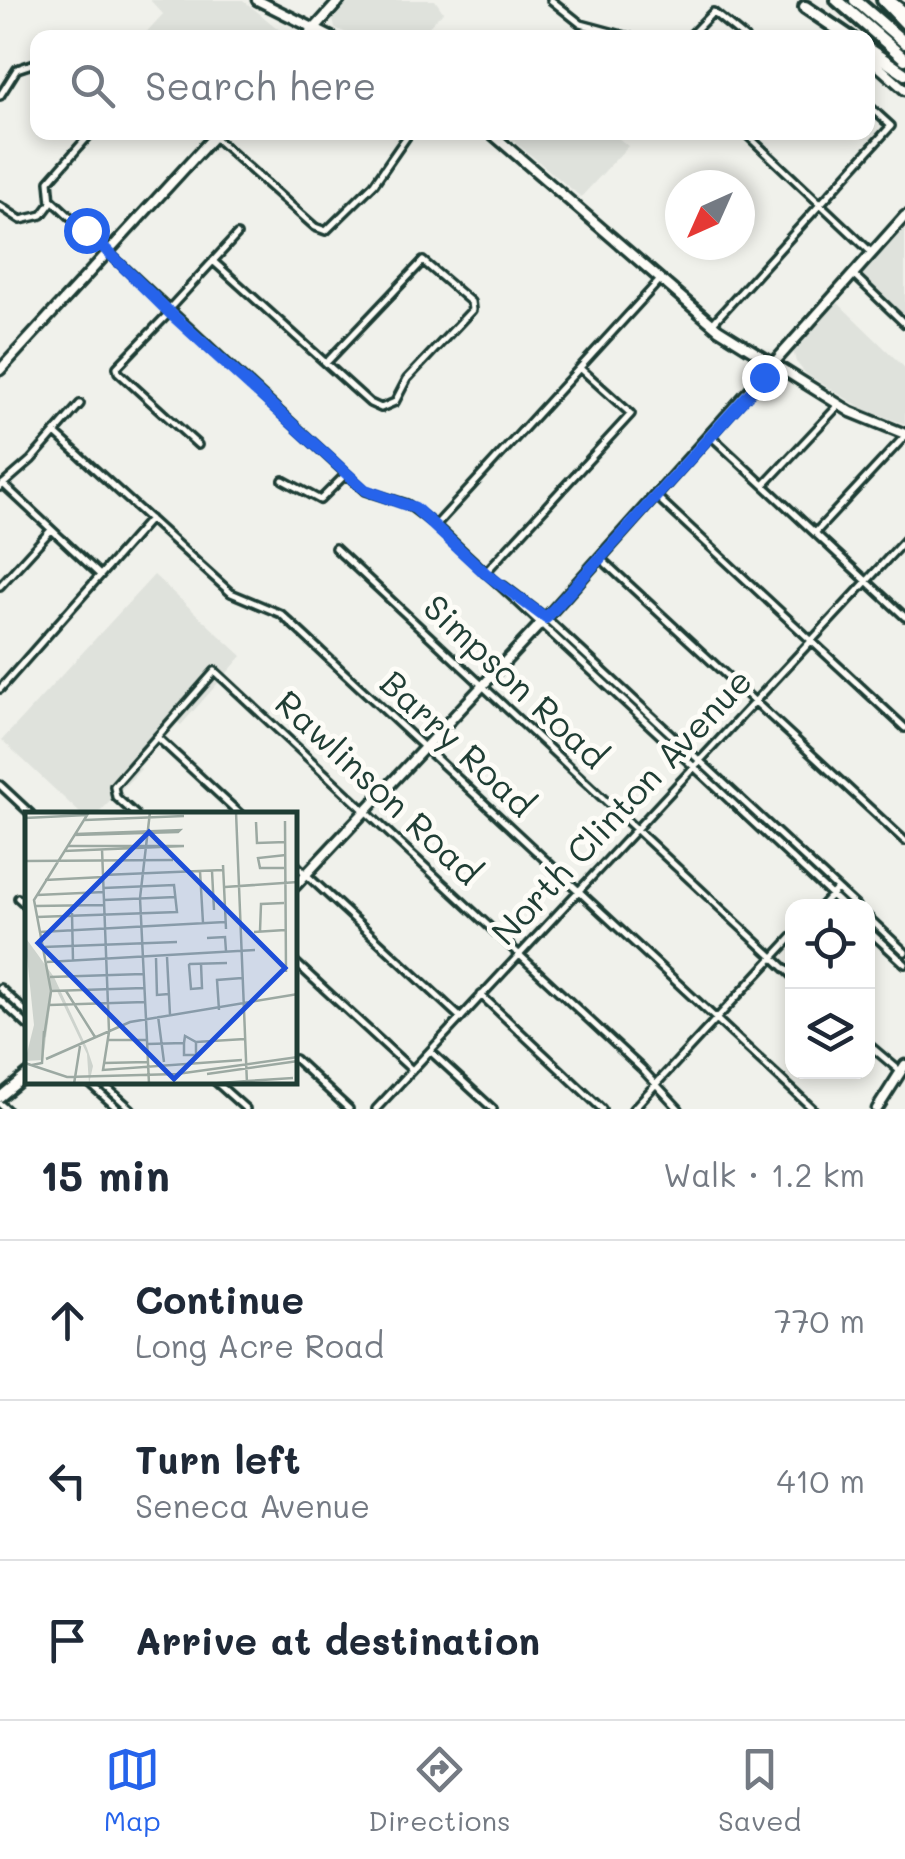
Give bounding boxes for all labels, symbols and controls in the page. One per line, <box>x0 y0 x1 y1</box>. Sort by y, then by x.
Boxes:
search box <box>30 30 875 140</box>
icon: search <box>65 58 120 113</box>
text: Search here <box>145 60 376 110</box>
north arrow <box>665 170 755 260</box>
route start <box>64 208 110 254</box>
route end <box>742 355 788 401</box>
street label: Simpson Road <box>415 583 618 778</box>
street label: North Clinton Avenue <box>480 657 761 954</box>
street label: Barry Road <box>371 659 545 826</box>
street label: Rawlinson Road <box>266 679 492 894</box>
inset map <box>25 812 298 1084</box>
map controls <box>785 899 875 1079</box>
button: locate <box>785 899 875 989</box>
button: layers <box>785 989 875 1079</box>
text: 15 min <box>40 1147 170 1202</box>
text: Walk · 1.2 km <box>663 1153 865 1195</box>
text: Continue <box>135 1274 304 1324</box>
icon: ahead <box>40 1293 95 1348</box>
text: 770 m <box>774 1299 865 1341</box>
text: Long Acre Road <box>135 1324 384 1366</box>
text: Turn left <box>135 1434 301 1484</box>
icon: left <box>40 1453 95 1508</box>
text: 410 m <box>776 1459 865 1501</box>
text: Seneca Avenue <box>135 1484 370 1526</box>
icon: arrive <box>40 1613 95 1668</box>
text: Arrive at destination <box>135 1615 540 1665</box>
tab: Map <box>104 1742 161 1838</box>
tab: Directions <box>368 1742 511 1838</box>
tab: Saved <box>718 1742 801 1838</box>

